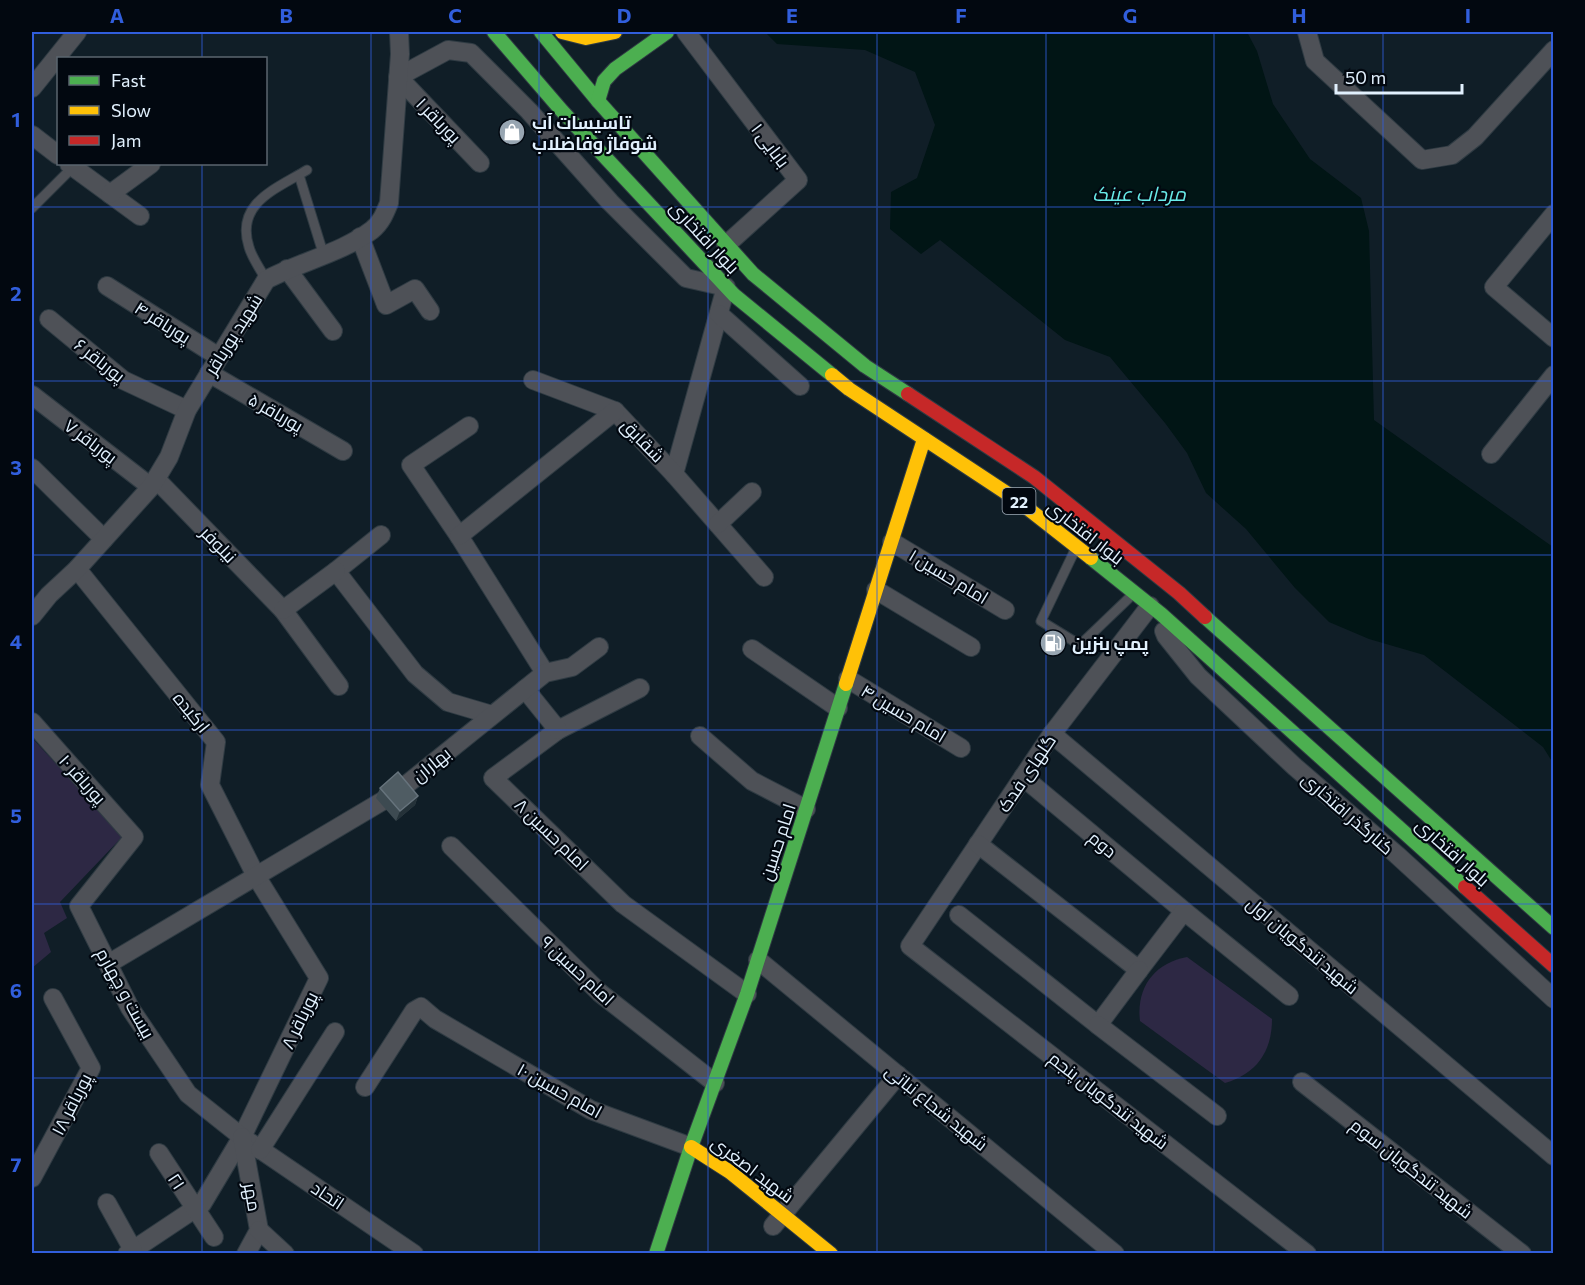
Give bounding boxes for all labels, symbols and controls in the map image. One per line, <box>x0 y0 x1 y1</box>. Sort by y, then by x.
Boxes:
text: A <box>110 3 124 27</box>
text: B <box>279 3 293 27</box>
text: C <box>448 3 462 27</box>
text: D <box>617 3 631 27</box>
text: E <box>786 3 798 27</box>
text: F <box>955 3 967 27</box>
text: G <box>1123 3 1137 27</box>
text: H <box>1292 3 1307 27</box>
text: I <box>1465 3 1471 27</box>
legend <box>57 57 267 165</box>
scale bar <box>1336 57 1462 95</box>
text: 50 m <box>1345 66 1386 88</box>
text: Fast <box>111 69 146 91</box>
street label: پورباقر ۱ <box>410 92 466 149</box>
text: Slow <box>111 99 151 121</box>
text: 1 <box>11 107 21 131</box>
place label: تاسیسات آب شوفاژ وفاضلاب <box>532 111 657 155</box>
shop icon: تاسیسات آب شوفاژ وفاضلاب <box>497 117 527 147</box>
street label: بابایی ۱ <box>746 118 795 172</box>
text: Jam <box>111 129 141 151</box>
water label: مرداب عینک <box>1092 181 1187 206</box>
street label: بلوار افتخاری <box>665 196 744 279</box>
text: 2 <box>10 281 22 305</box>
street label: شهید پورباقر <box>199 289 268 381</box>
street label: پورباقر ۴ <box>130 296 195 349</box>
street label: پورباقر ۶ <box>69 333 130 388</box>
street label: پورباقر ۵ <box>244 388 307 438</box>
street label: شقایق <box>615 413 669 468</box>
street label: پورباقر ۷ <box>59 414 122 470</box>
text: 3 <box>10 455 22 479</box>
road number: 22 <box>1002 488 1036 514</box>
street label: بلوار افتخاری <box>1042 495 1129 570</box>
street label: نیلوفر <box>195 520 242 568</box>
street label: امام حسین ۱ <box>904 544 993 610</box>
fuel station icon: پمپ بنزین <box>1038 628 1068 658</box>
text: 4 <box>10 629 22 653</box>
place label: پمپ بنزین <box>1072 632 1149 656</box>
street label: امام حسین ۴ <box>857 679 950 749</box>
street label: ارکیده <box>168 687 215 738</box>
street label: گلهای فدک <box>992 730 1061 817</box>
street label: بهاران <box>407 742 455 787</box>
street label: پورباقر ۱۰ <box>53 749 111 810</box>
street label: کنارگذر افتخاری <box>1297 767 1398 860</box>
street label: امام حسین ۸ <box>509 793 594 876</box>
street label: امام حسین <box>754 801 802 884</box>
text: 5 <box>10 803 22 827</box>
street label: بلوار افتخاری <box>1411 813 1494 892</box>
street label: دوم <box>1083 826 1121 864</box>
street label: شهید تندگویان اول <box>1242 892 1364 999</box>
street label: امام حسین ۹ <box>535 930 619 1011</box>
street label: بیست و چهارم <box>90 944 160 1043</box>
text: 6 <box>10 978 22 1002</box>
street label: پورباقر ۸ <box>276 988 324 1053</box>
street label: شهید تندگویان پنجم <box>1044 1046 1173 1155</box>
street label: امام حسین ۱۰ <box>513 1058 606 1124</box>
street label: شهید شجاع نباتی <box>880 1059 993 1157</box>
street label: پورباقر ۱۸ <box>46 1069 98 1140</box>
street label: شهید تندگویان سوم <box>1345 1113 1478 1224</box>
street label: شهید اصغری <box>707 1131 799 1208</box>
text: 7 <box>11 1152 22 1176</box>
street label: ۲۱ <box>164 1169 190 1193</box>
street label: اتحاد <box>308 1176 348 1214</box>
street label: مهر <box>239 1180 266 1213</box>

